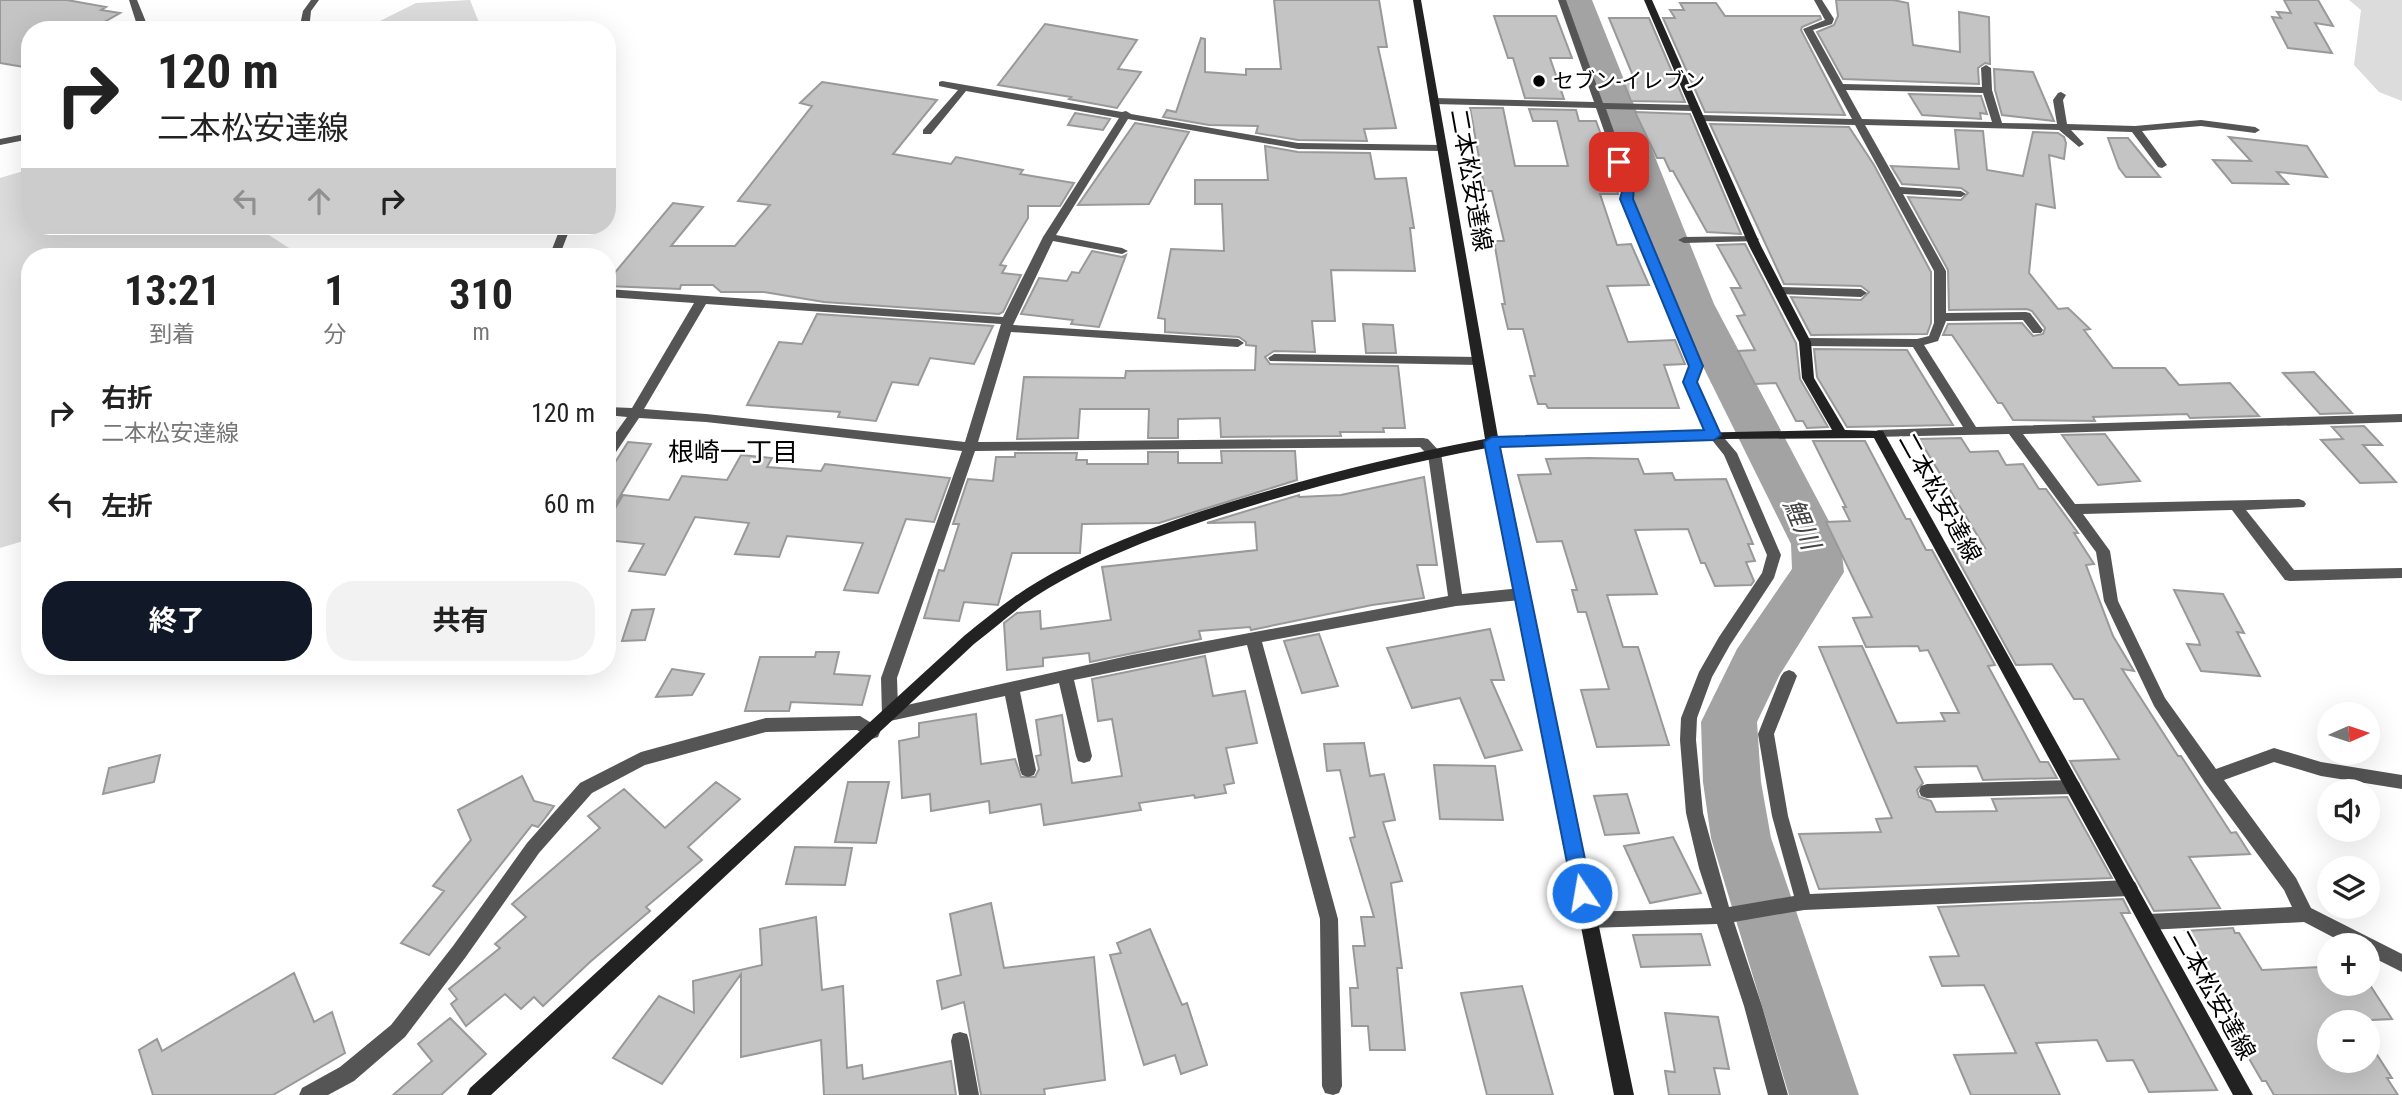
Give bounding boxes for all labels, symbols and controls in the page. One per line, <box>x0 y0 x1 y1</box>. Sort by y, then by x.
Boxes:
text: 120 m <box>157 43 279 100</box>
icon: right <box>42 49 133 140</box>
place label: セブン-イレブン <box>1553 69 1705 93</box>
marker: セブン-イレブン <box>1531 73 1547 89</box>
street label: 二本松安達線 <box>1445 107 1497 253</box>
text: 二本松安達線 <box>157 109 349 147</box>
pin <box>1589 132 1649 192</box>
icon: arrive <box>1600 143 1638 181</box>
icon: left <box>227 182 265 220</box>
icon: ahead <box>300 182 338 220</box>
icon: right <box>373 182 411 220</box>
text: 13:21 <box>124 266 220 315</box>
text: 1 <box>324 266 345 315</box>
text: 310 <box>449 270 513 319</box>
text: m <box>472 319 490 346</box>
text: 到着 <box>149 321 195 348</box>
text: 分 <box>323 321 346 348</box>
text: 右折 <box>101 383 153 413</box>
icon: right <box>42 394 80 432</box>
text: 120 m <box>531 398 595 428</box>
text: 二本松安達線 <box>101 420 239 447</box>
street label: 二本松安達線 <box>1893 428 1987 568</box>
district label: 根崎一丁目 <box>668 437 798 467</box>
icon: left <box>42 485 80 523</box>
text: 60 m <box>544 489 595 519</box>
text: 左折 <box>101 491 153 521</box>
water label: 鯉川 <box>1778 494 1827 557</box>
button: 終了 <box>42 581 312 661</box>
button: 共有 <box>326 581 595 661</box>
north arrow <box>2317 702 2380 765</box>
map controls <box>2317 702 2380 1073</box>
button: sound <box>2317 779 2380 842</box>
position arrow <box>1545 856 1619 930</box>
button: layers <box>2317 856 2380 919</box>
street label: 二本松安達線 <box>2167 925 2261 1065</box>
button: + <box>2317 933 2380 996</box>
button: − <box>2317 1010 2380 1073</box>

